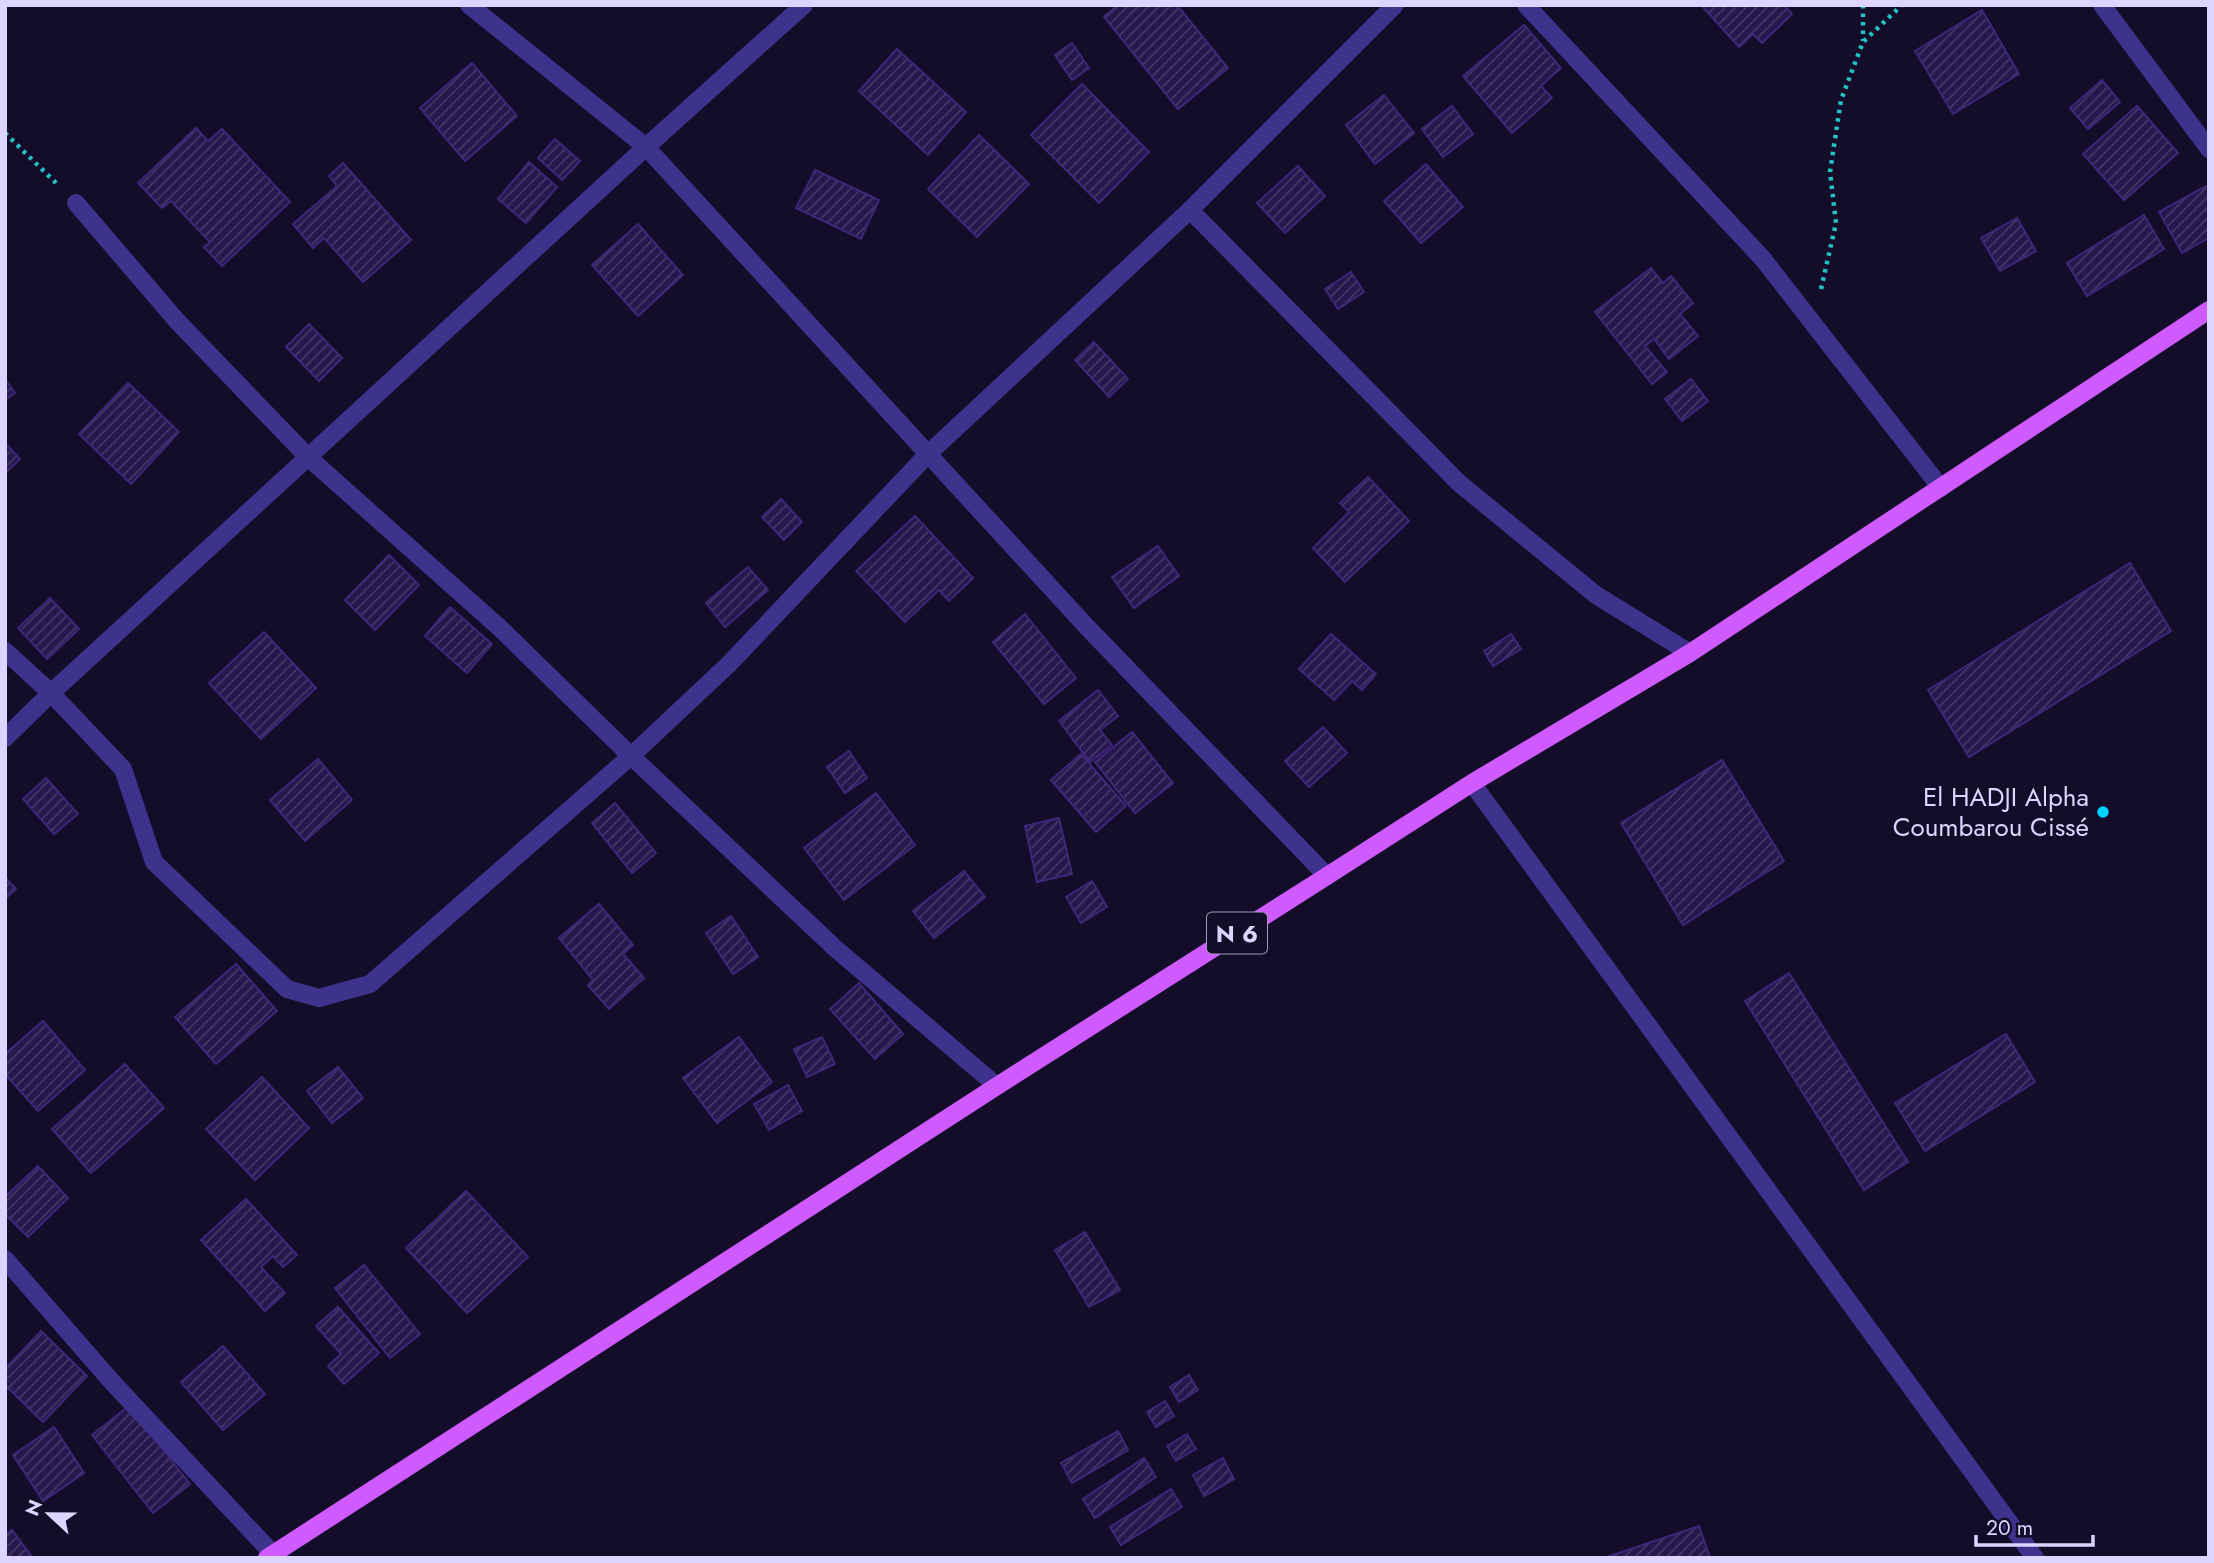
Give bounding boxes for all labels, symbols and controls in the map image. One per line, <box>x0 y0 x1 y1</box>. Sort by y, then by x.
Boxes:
place label: El HADJI Alpha Coumbarou Cissé <box>1893 778 2089 846</box>
marker: El HADJI Alpha Coumbarou Cissé <box>2095 804 2111 820</box>
road number: N 6 <box>1207 912 1267 953</box>
north arrow <box>14 1479 84 1549</box>
text: N <box>18 1496 49 1520</box>
scale bar <box>1976 1504 2093 1548</box>
text: 20 m <box>1986 1513 2033 1543</box>

